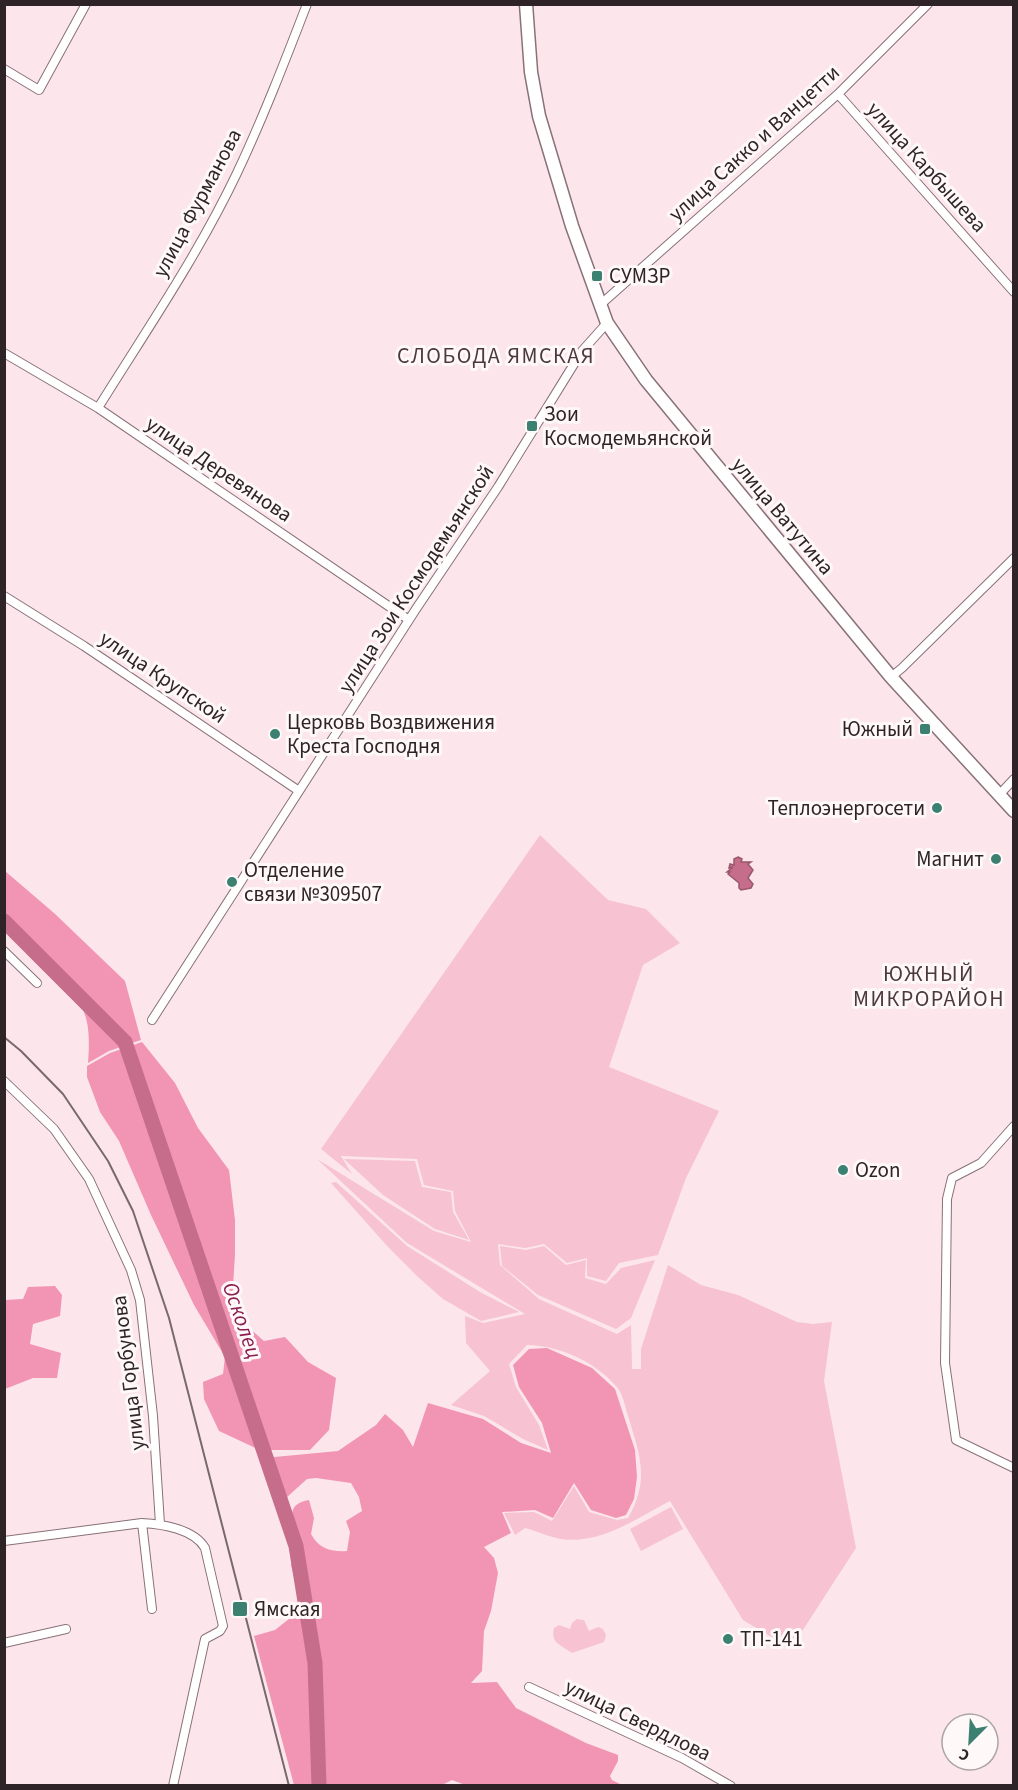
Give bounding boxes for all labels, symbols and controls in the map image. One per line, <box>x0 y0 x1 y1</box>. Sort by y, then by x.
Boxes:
street label: улица Сакко и Ванцетти <box>662 58 846 228</box>
street label: улица Карбышева <box>860 95 994 239</box>
street label: улица Фурманова <box>145 123 249 283</box>
place label: СУМЗР <box>609 261 671 291</box>
marker: СУМЗР <box>590 269 604 283</box>
district label: СЛОБОДА ЯМСКАЯ <box>397 340 595 372</box>
place label: Зои Космодемьянской <box>544 399 712 453</box>
street label: улица Деревянова <box>140 409 298 529</box>
marker: Зои Космодемьянской <box>525 419 539 433</box>
street label: улица Ватутина <box>725 451 841 581</box>
street label: улица Зои Космодемьянской <box>331 459 501 699</box>
street label: улица Крупской <box>94 623 232 731</box>
place label: Церковь Воздвижения Креста Господня <box>287 707 495 761</box>
place label: Южный <box>842 714 913 744</box>
marker: Южный <box>918 722 932 736</box>
marker: Церковь Воздвижения Креста Господня <box>268 727 282 741</box>
place label: Теплоэнергосети <box>768 793 925 823</box>
marker: Теплоэнергосети <box>930 801 944 815</box>
place label: Магнит <box>916 844 984 874</box>
marker: Магнит <box>989 852 1003 866</box>
place label: Отделение связи №309507 <box>244 855 382 909</box>
marker: Отделение связи №309507 <box>225 875 239 889</box>
district label: ЮЖНЫЙ МИКРОРАЙОН <box>853 958 1005 1015</box>
place label: Ozon <box>855 1155 900 1185</box>
marker: Ozon <box>836 1163 850 1177</box>
water label: Осколец <box>214 1278 270 1363</box>
street label: улица Горбунова <box>104 1294 152 1452</box>
place label: Ямская <box>254 1594 321 1624</box>
marker: Ямская <box>231 1600 249 1618</box>
place label: ТП-141 <box>740 1624 803 1654</box>
marker: ТП-141 <box>721 1632 735 1646</box>
street label: улица Свердлова <box>560 1672 716 1768</box>
north arrow <box>940 1712 1000 1772</box>
text: С <box>956 1743 973 1767</box>

